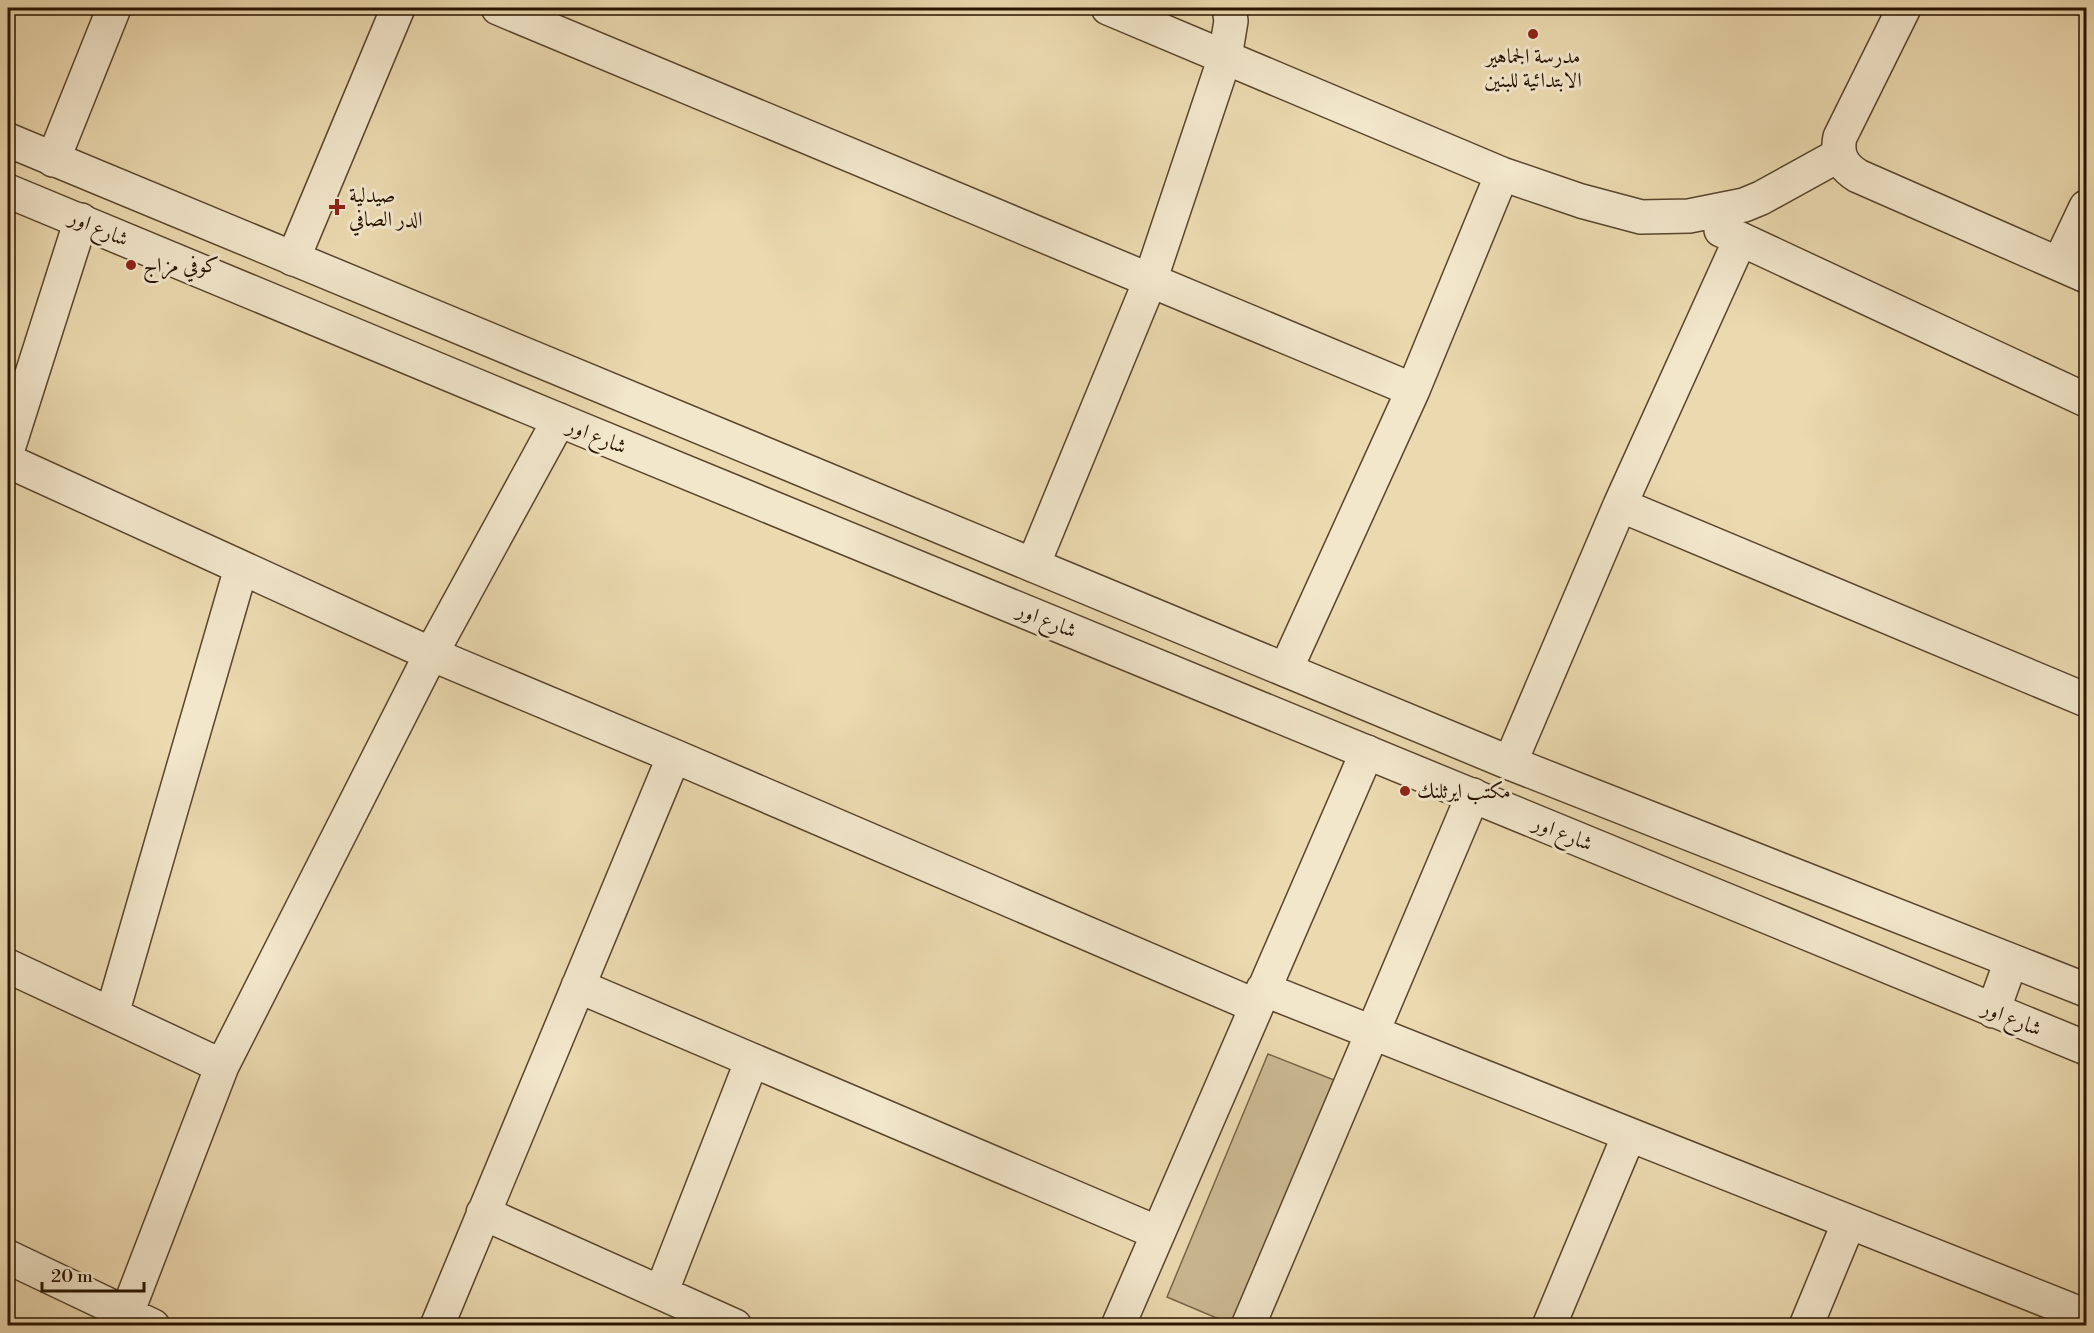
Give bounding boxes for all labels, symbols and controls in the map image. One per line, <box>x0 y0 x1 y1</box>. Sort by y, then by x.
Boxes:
marker: مدرسة الجماهير الابتدائية للبنين <box>1526 27 1540 41</box>
place label: مدرسة الجماهير الابتدائية للبنين <box>1484 44 1582 94</box>
place label: صيدلية الدر الصافي <box>349 183 423 236</box>
marker: صيدلية الدر الصافي <box>330 200 344 214</box>
street label: شارع اور <box>62 204 132 257</box>
place label: كوفي مزاج <box>143 253 219 284</box>
marker: كوفي مزاج <box>124 258 138 272</box>
street label: شارع اور <box>560 412 630 464</box>
street label: شارع اور <box>1010 596 1080 648</box>
place label: مكتب ايرثلنك <box>1417 779 1511 805</box>
marker: مكتب ايرثلنك <box>1398 784 1412 798</box>
street label: شارع اور <box>1526 809 1596 861</box>
street label: شارع اور <box>1975 994 2045 1046</box>
scale bar <box>42 1255 144 1293</box>
text: 20 m <box>51 1265 93 1288</box>

